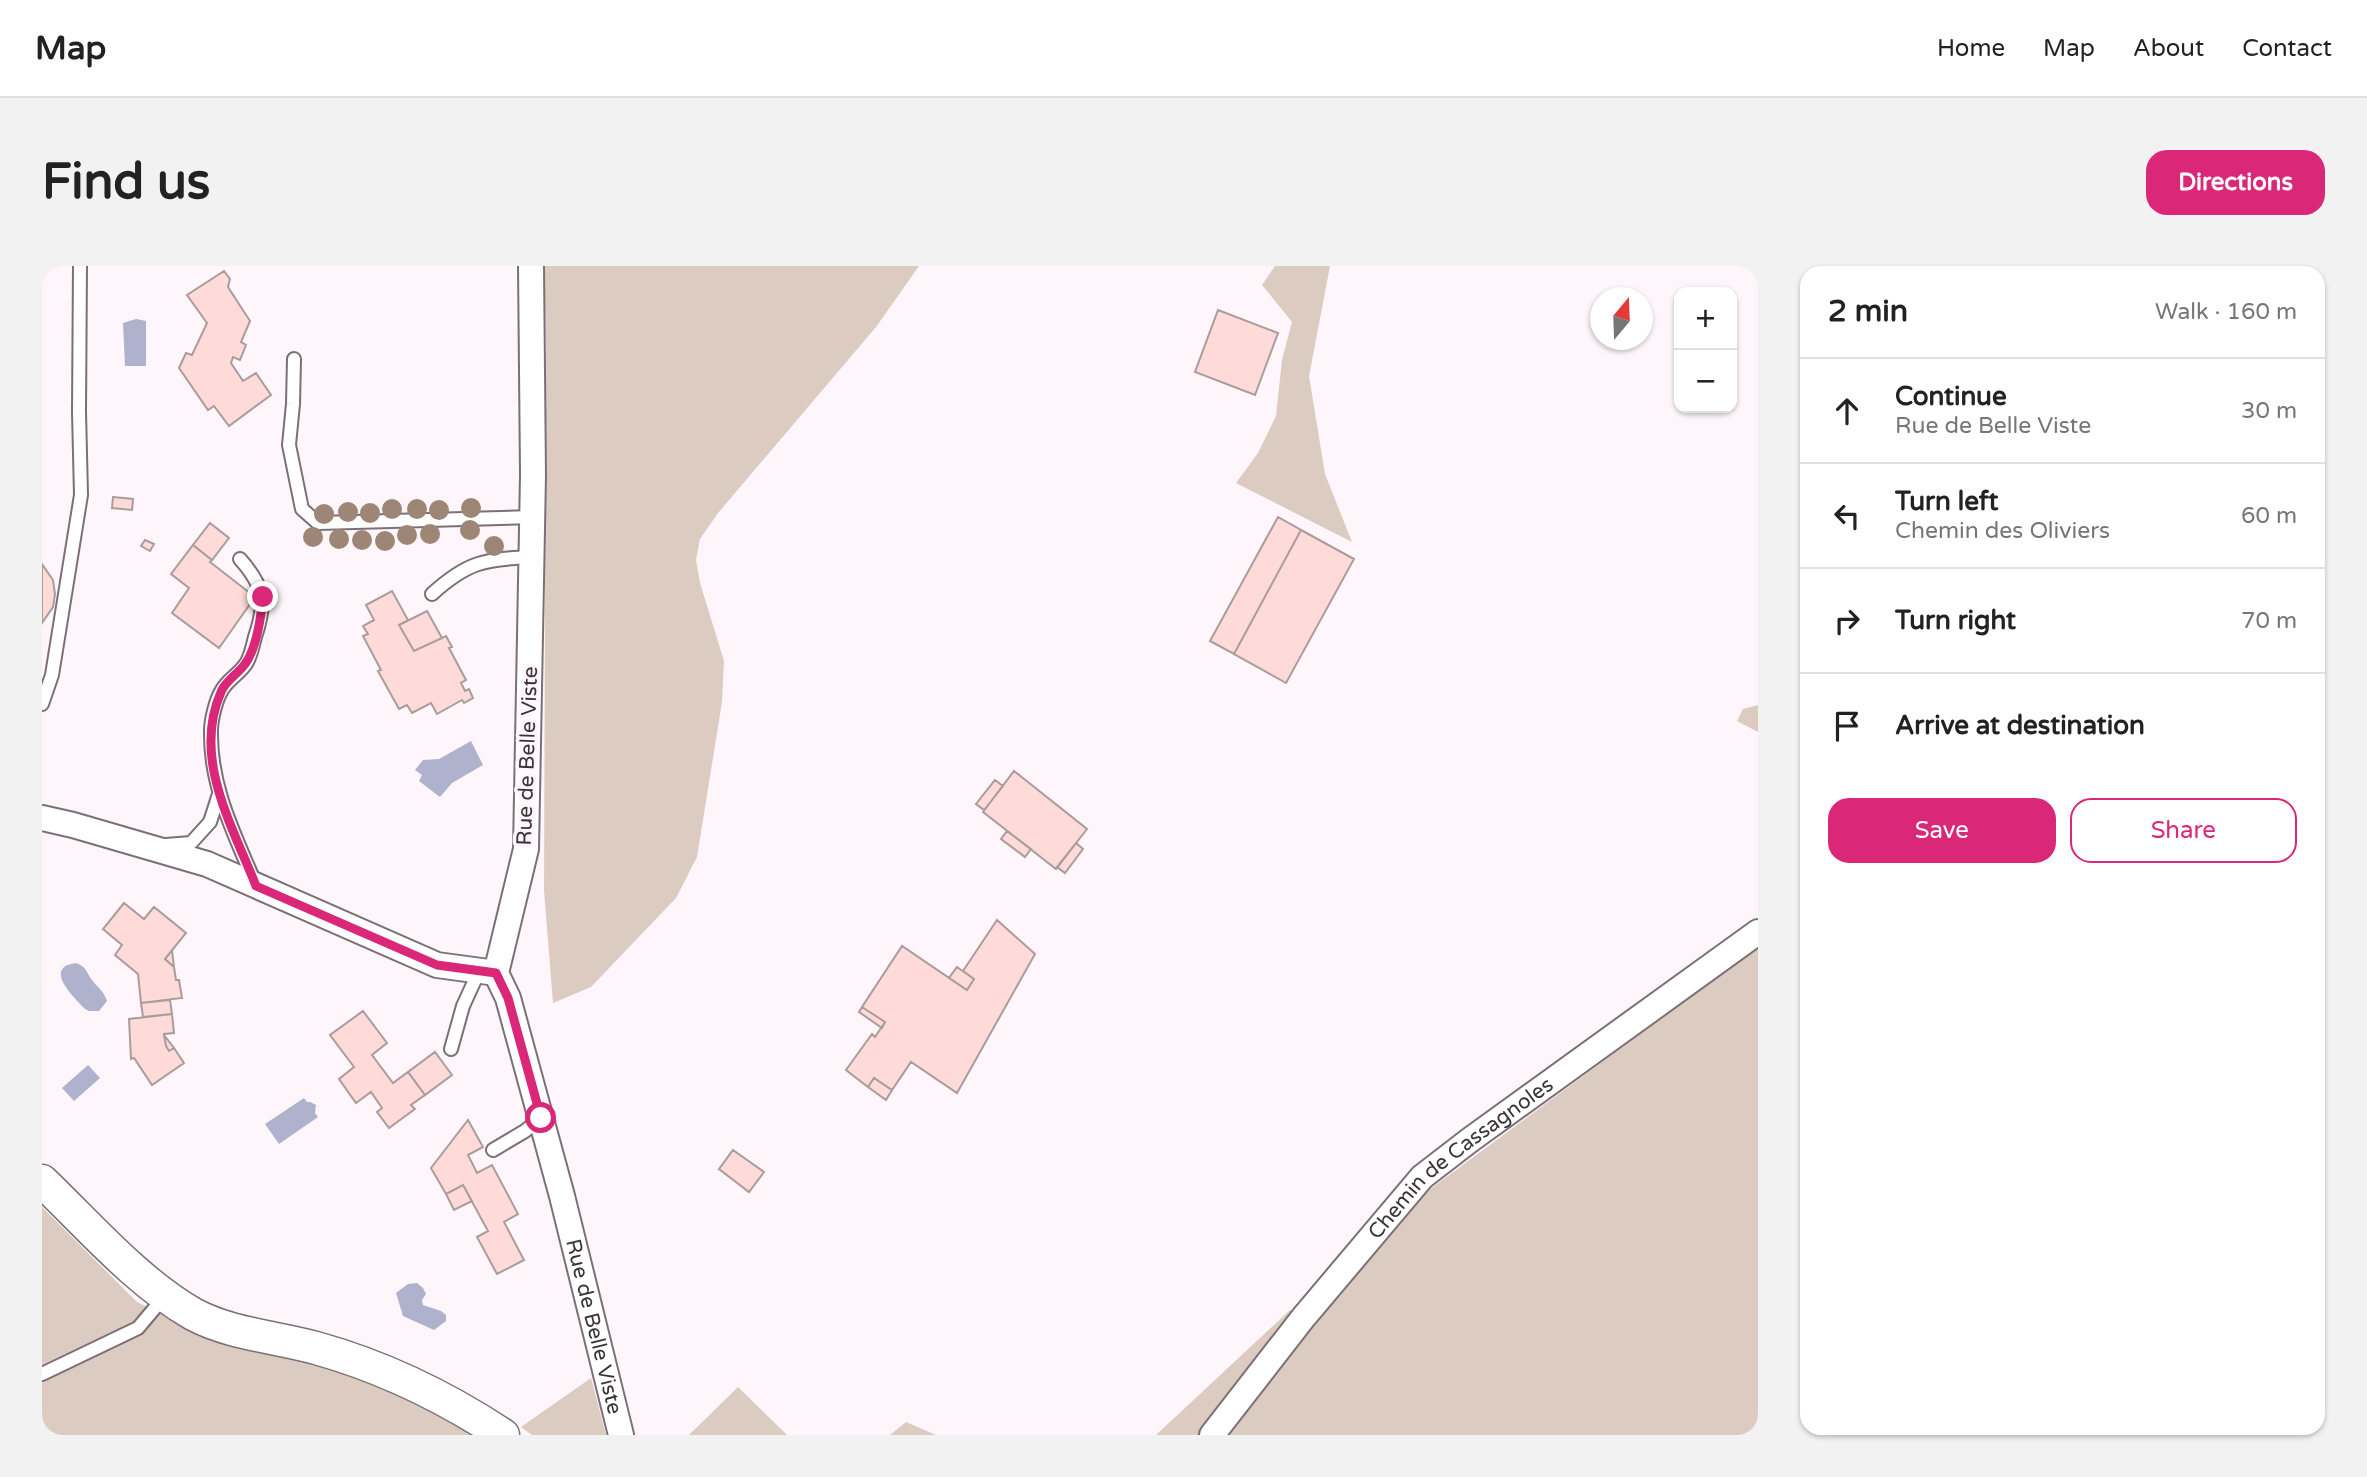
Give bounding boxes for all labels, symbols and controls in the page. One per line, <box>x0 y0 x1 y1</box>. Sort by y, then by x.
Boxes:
text: Map <box>35 29 106 68</box>
text: Home <box>1937 34 2005 63</box>
text: Map <box>2043 34 2095 63</box>
text: About <box>2133 34 2204 63</box>
text: Contact <box>2242 34 2332 63</box>
button: Directions <box>2146 150 2325 215</box>
text: Find us <box>42 153 210 212</box>
north arrow <box>1590 287 1653 350</box>
map controls <box>1674 287 1737 413</box>
button: + <box>1674 287 1737 350</box>
text: 2 min <box>1828 293 1908 330</box>
text: Walk · 160 m <box>2155 298 2297 326</box>
button: − <box>1674 350 1737 413</box>
text: Continue <box>1895 381 2007 412</box>
icon: ahead <box>1828 392 1866 430</box>
text: 30 m <box>2241 397 2297 425</box>
text: Rue de Belle Viste <box>1895 412 2091 440</box>
text: Turn left <box>1895 486 1998 517</box>
icon: left <box>1828 497 1866 535</box>
text: 60 m <box>2241 502 2297 530</box>
text: Chemin des Oliviers <box>1895 517 2110 545</box>
route end <box>247 581 278 612</box>
icon: right <box>1828 602 1866 640</box>
text: Turn right <box>1895 605 2016 636</box>
text: 70 m <box>2241 607 2297 635</box>
street label: Rue de Belle Viste <box>512 666 543 846</box>
icon: arrive <box>1828 707 1866 745</box>
text: Arrive at destination <box>1895 710 2145 741</box>
button: Save <box>1828 798 2056 863</box>
button: Share <box>2070 798 2297 863</box>
street label: Chemin de Cassagnoles <box>1363 1072 1558 1244</box>
route start <box>525 1102 556 1133</box>
street label: Rue de Belle Viste <box>560 1237 627 1417</box>

